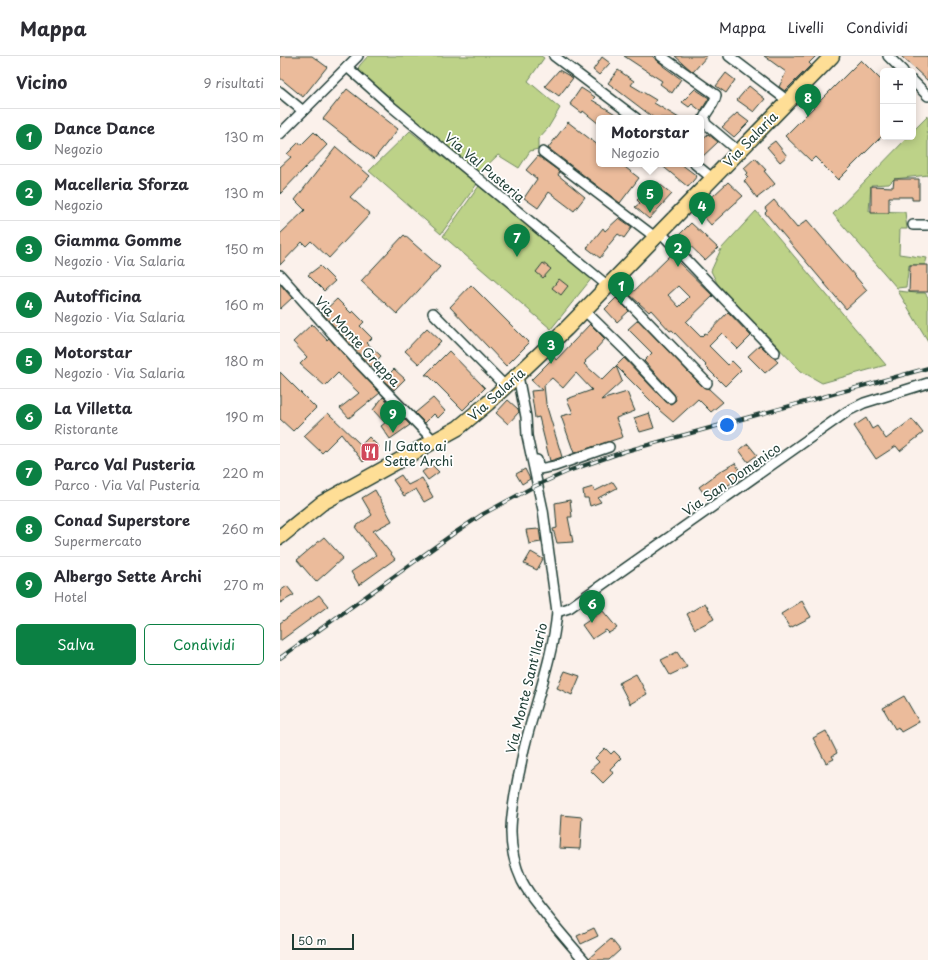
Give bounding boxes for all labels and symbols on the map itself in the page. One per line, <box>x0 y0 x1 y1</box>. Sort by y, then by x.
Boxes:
pin: 8 <box>795 84 821 117</box>
street label: Via Salaria <box>718 106 782 171</box>
street label: Via Val Pusteria <box>441 128 530 207</box>
pin: 5 <box>637 180 663 213</box>
pin: 4 <box>689 192 715 225</box>
pin: 7 <box>504 224 530 257</box>
pin: 2 <box>665 234 691 267</box>
pin: 1 <box>608 272 634 305</box>
street label: Via Monte Grappa <box>311 292 405 391</box>
pin: 3 <box>538 331 564 364</box>
street label: Via Salaria <box>463 363 529 425</box>
pin: 9 <box>380 400 406 433</box>
your location <box>717 415 737 435</box>
place label: Il Gatto ai Sette Archi <box>384 436 453 470</box>
street label: Via San Domenico <box>678 438 784 520</box>
restaurant icon: Il Gatto ai Sette Archi <box>359 441 381 463</box>
pin: 6 <box>579 590 605 623</box>
street label: Via Monte Sant'Ilario <box>501 621 551 755</box>
scale bar <box>292 932 354 951</box>

